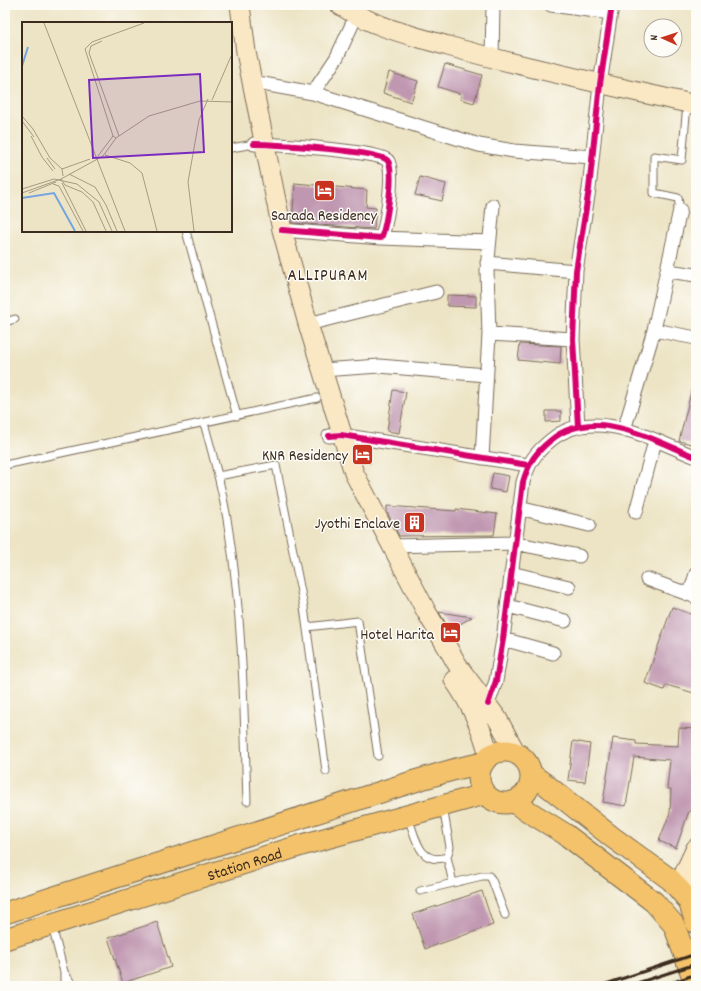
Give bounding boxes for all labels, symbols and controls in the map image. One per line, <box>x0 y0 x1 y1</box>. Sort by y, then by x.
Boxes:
north arrow <box>643 18 683 58</box>
inset map <box>22 22 232 232</box>
text: N <box>647 34 663 41</box>
hotel icon: Sarada Residency <box>311 177 337 203</box>
place label: Sarada Residency <box>271 205 378 228</box>
district label: ALLIPURAM <box>288 265 368 289</box>
hotel icon: KNR Residency <box>350 441 376 467</box>
place label: KNR Residency <box>262 445 349 468</box>
building icon: Jyothi Enclave <box>402 509 428 535</box>
place label: Jyothi Enclave <box>315 513 400 536</box>
hotel icon: Hotel Harita <box>437 620 463 646</box>
place label: Hotel Harita <box>360 624 434 647</box>
street label: Station Road <box>205 843 285 888</box>

